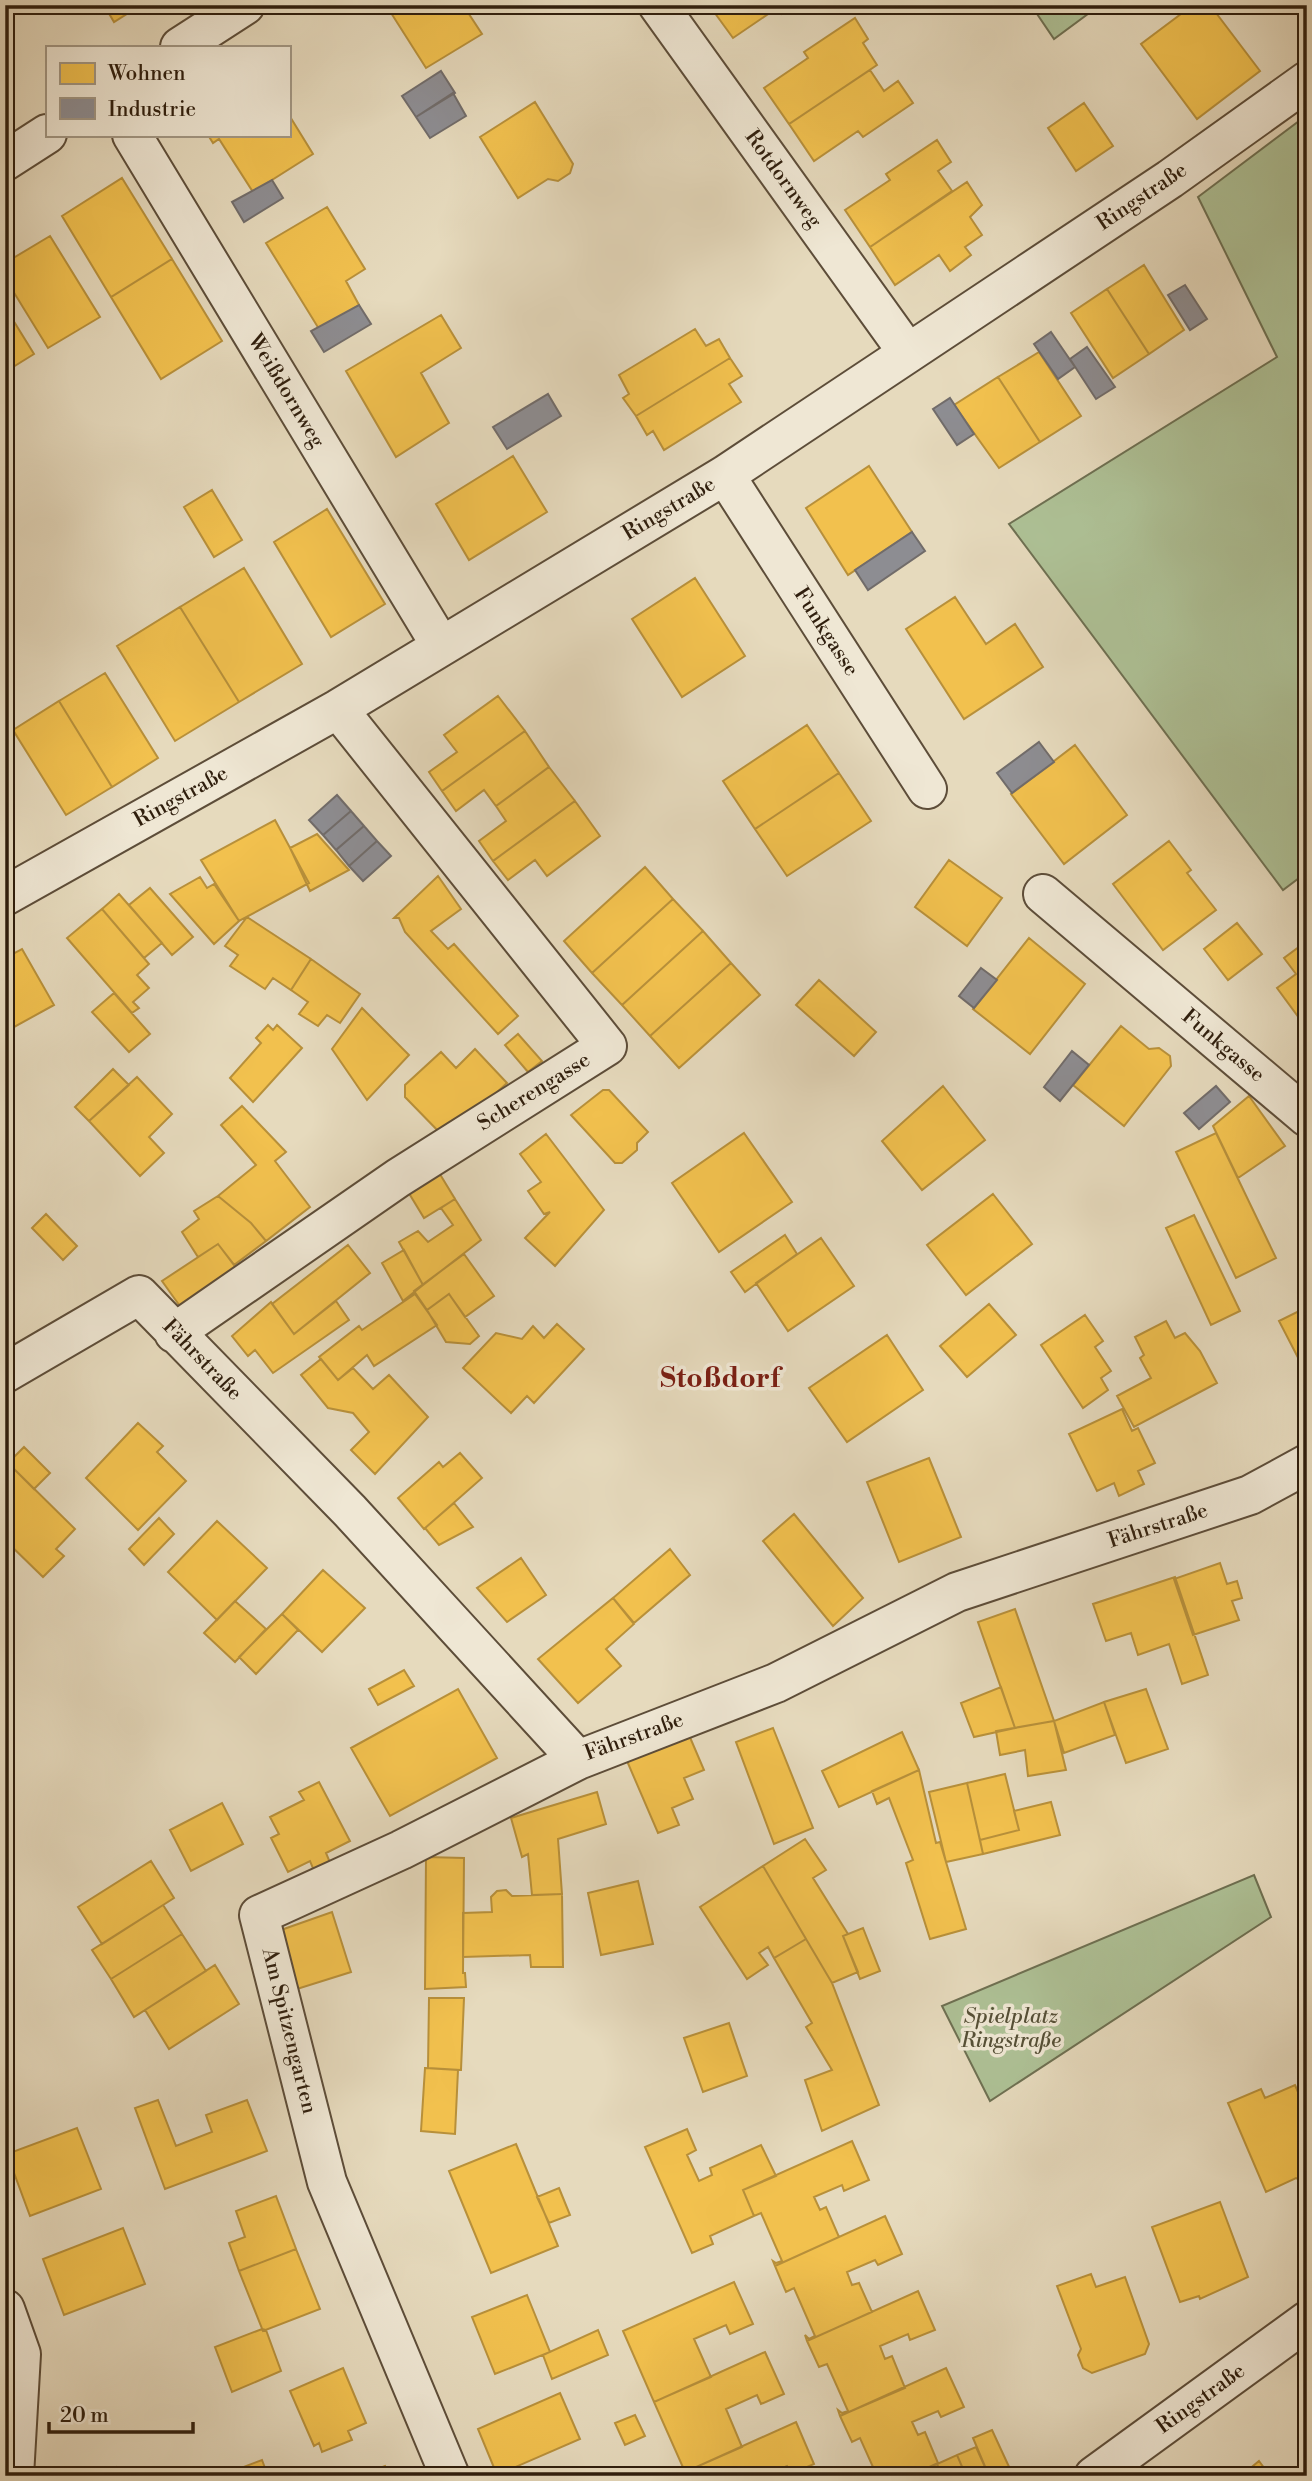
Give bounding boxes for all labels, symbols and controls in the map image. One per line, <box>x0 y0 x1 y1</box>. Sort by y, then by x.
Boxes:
legend <box>46 46 290 136</box>
text: Wohnen <box>107 61 186 87</box>
text: Industrie <box>108 97 196 123</box>
street label: Rotdornweg <box>739 125 827 233</box>
street label: Ringstraße <box>1092 157 1192 237</box>
street label: Weißdornweg <box>241 328 330 453</box>
street label: Ringstraße <box>618 471 720 547</box>
street label: Funkgasse <box>788 583 864 681</box>
street label: Ringstraße <box>129 761 233 833</box>
street label: Funkgasse <box>1176 1004 1270 1088</box>
street label: Scherengasse <box>473 1047 595 1137</box>
street label: Fährstraße <box>157 1314 247 1406</box>
district label: Stoßdorf <box>660 1361 783 1396</box>
street label: Fährstraße <box>1105 1498 1211 1554</box>
street label: Fährstraße <box>581 1707 687 1767</box>
street label: Am Spitzengarten <box>256 1944 322 2117</box>
park label: Spielplatz Ringstraße <box>960 2004 1061 2054</box>
street label: Ringstraße <box>1151 2358 1251 2440</box>
scale bar <box>49 2390 192 2434</box>
text: 20 m <box>60 2403 109 2429</box>

